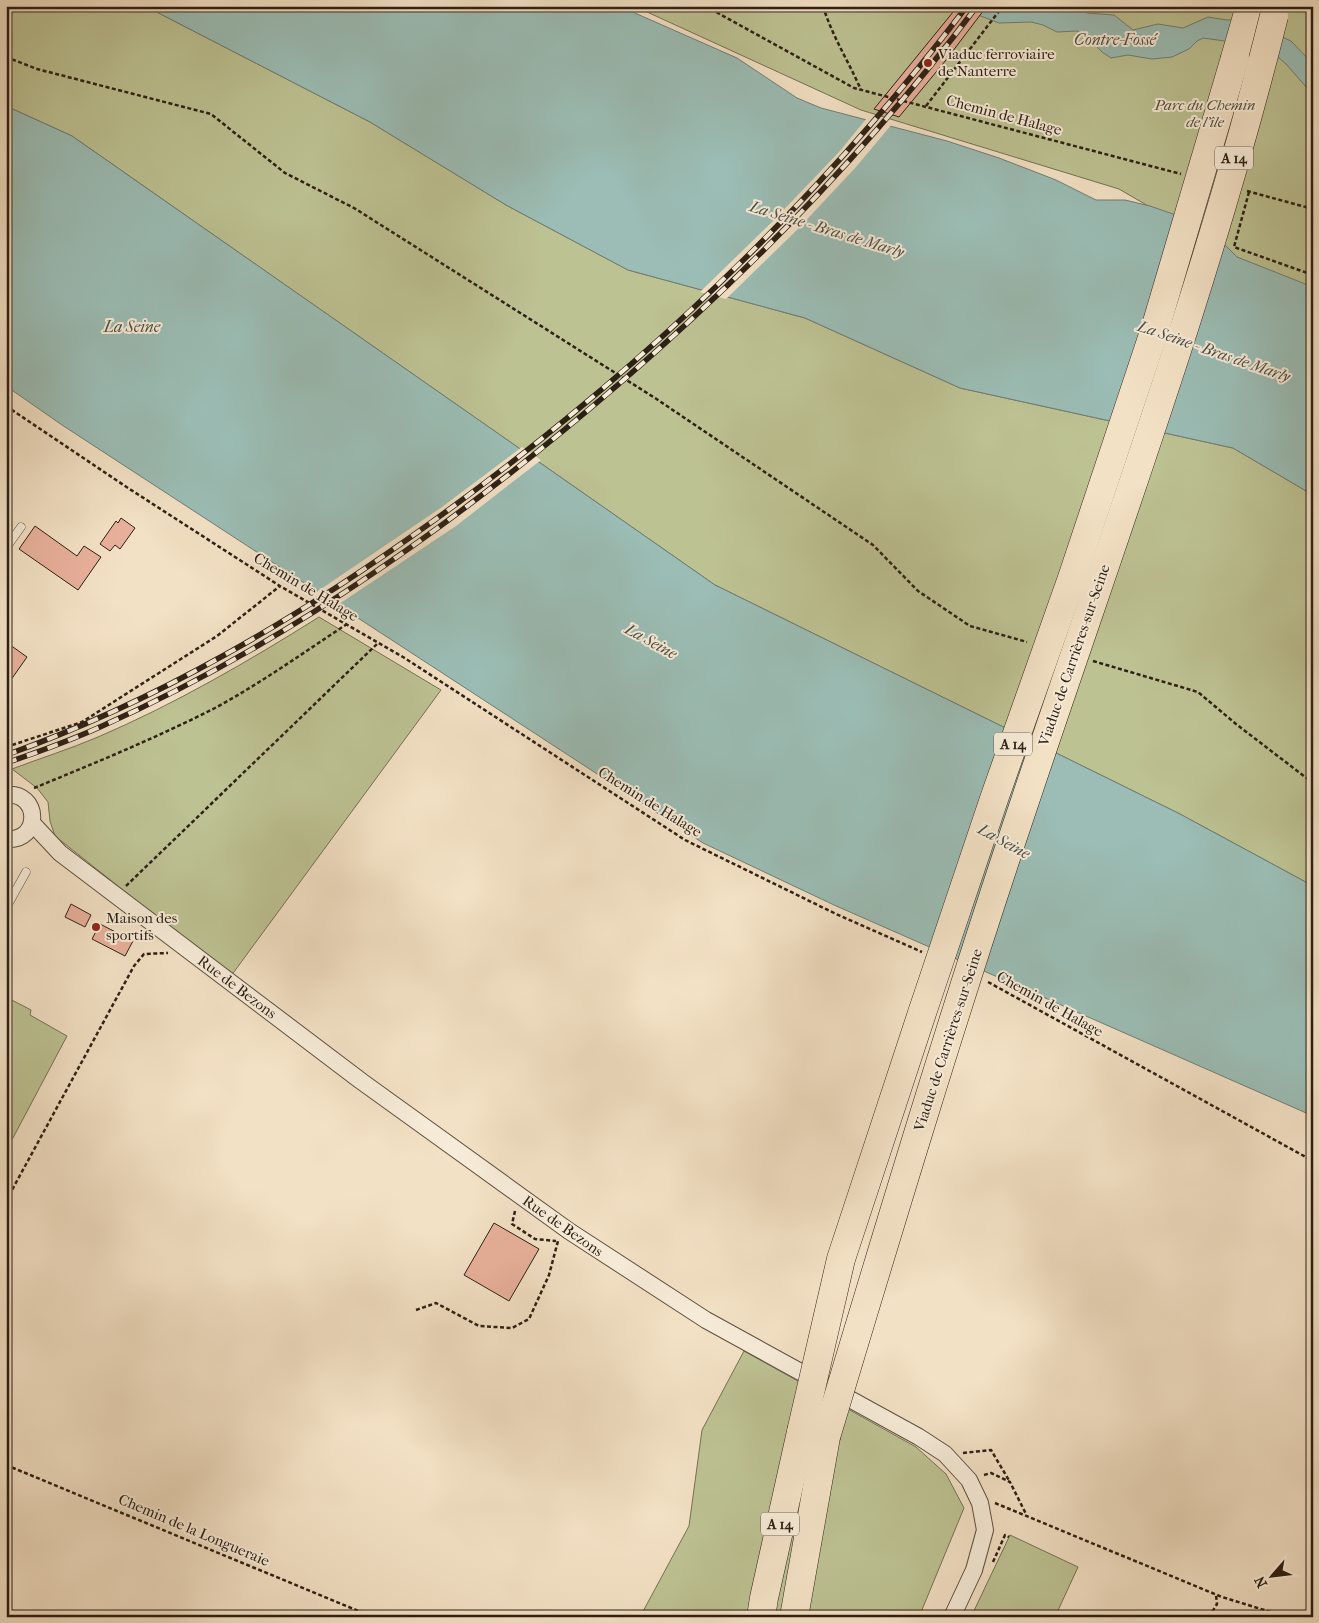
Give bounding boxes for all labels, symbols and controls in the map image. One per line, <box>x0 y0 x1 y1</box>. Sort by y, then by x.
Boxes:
water label: Contre-Fossé <box>1074 30 1159 49</box>
place label: Viaduc ferroviaire de Nanterre <box>937 45 1055 80</box>
marker: Viaduc ferroviaire de Nanterre <box>922 57 934 69</box>
street label: Chemin de Halage <box>944 91 1064 139</box>
park label: Parc du Chemin de l'île <box>1154 96 1255 131</box>
road number: A 14 <box>1215 146 1253 170</box>
water label: La Seine - Bras de Marly <box>747 196 907 262</box>
water label: La Seine - Bras de Marly <box>1134 316 1293 386</box>
water label: La Seine <box>103 317 161 336</box>
street label: Chemin de Halage <box>250 549 362 626</box>
street label: Viaduc de Carrières-sur-Seine <box>1034 561 1114 749</box>
water label: La Seine <box>621 619 681 663</box>
road number: A 14 <box>994 732 1032 756</box>
street label: Chemin de Halage <box>595 763 706 841</box>
water label: La Seine <box>974 819 1034 863</box>
place label: Maison des sportifs <box>106 909 178 944</box>
marker: Maison des sportifs <box>90 921 102 933</box>
street label: Viaduc de Carrières-sur-Seine <box>910 946 986 1135</box>
street label: Rue de Bezons <box>194 952 280 1023</box>
street label: Chemin de Halage <box>994 967 1107 1041</box>
street label: Rue de Bezons <box>519 1192 607 1261</box>
street label: Chemin de la Longueraie <box>116 1490 273 1570</box>
road number: A 14 <box>761 1512 799 1536</box>
north arrow <box>1246 1550 1296 1600</box>
text: N <box>1251 1573 1271 1591</box>

